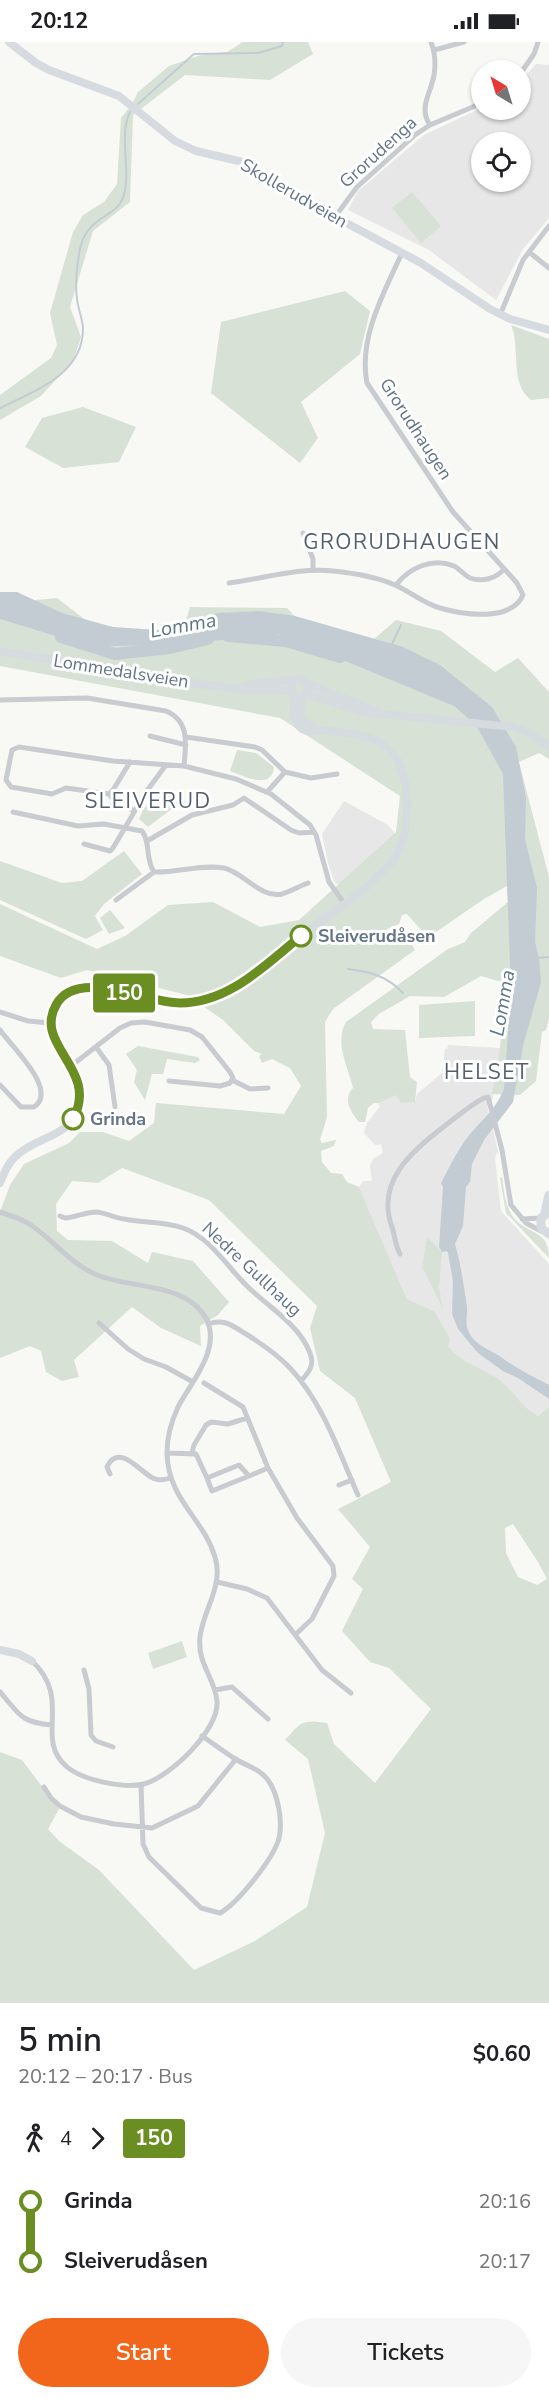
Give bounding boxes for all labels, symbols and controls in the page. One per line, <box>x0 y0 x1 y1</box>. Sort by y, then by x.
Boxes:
text: 20:12 <box>30 6 88 36</box>
north arrow <box>471 60 531 120</box>
map controls <box>471 60 531 192</box>
street label: Grorudenga <box>334 111 422 193</box>
button: locate <box>471 132 531 192</box>
street label: Skollerudveien <box>236 153 352 233</box>
street label: Grorudhaugen <box>374 374 458 484</box>
district label: GRORUDHAUGEN <box>303 528 501 556</box>
water label: Lomma <box>148 606 218 645</box>
street label: Lommedalsveien <box>52 648 190 694</box>
district label: SLEIVERUD <box>84 787 212 815</box>
place label: Sleiverudåsen <box>318 924 436 948</box>
marker: Sleiverudåsen <box>290 925 312 947</box>
water label: Lomma <box>483 968 522 1038</box>
line badge: 150 <box>90 974 158 1012</box>
text: 150 <box>105 979 143 1007</box>
district label: HELSET <box>444 1058 530 1086</box>
place label: Grinda <box>90 1107 146 1131</box>
marker: Grinda <box>62 1108 84 1130</box>
street label: Nedre Gullhaug <box>197 1217 307 1321</box>
text: 5 min <box>18 2018 102 2063</box>
text: $0.60 <box>473 2039 531 2069</box>
text: 20:12 – 20:17 · Bus <box>18 2063 193 2090</box>
icon: walk <box>18 2122 51 2155</box>
icon: forward <box>81 2122 114 2155</box>
text: 150 <box>135 2124 173 2152</box>
text: 4 <box>60 2125 72 2152</box>
text: Grinda <box>64 2186 133 2216</box>
text: 20:16 <box>478 2188 531 2215</box>
text: Sleiverudåsen <box>64 2246 208 2276</box>
text: 20:17 <box>478 2248 531 2275</box>
button: Start <box>18 2318 269 2387</box>
button: Tickets <box>281 2318 531 2387</box>

